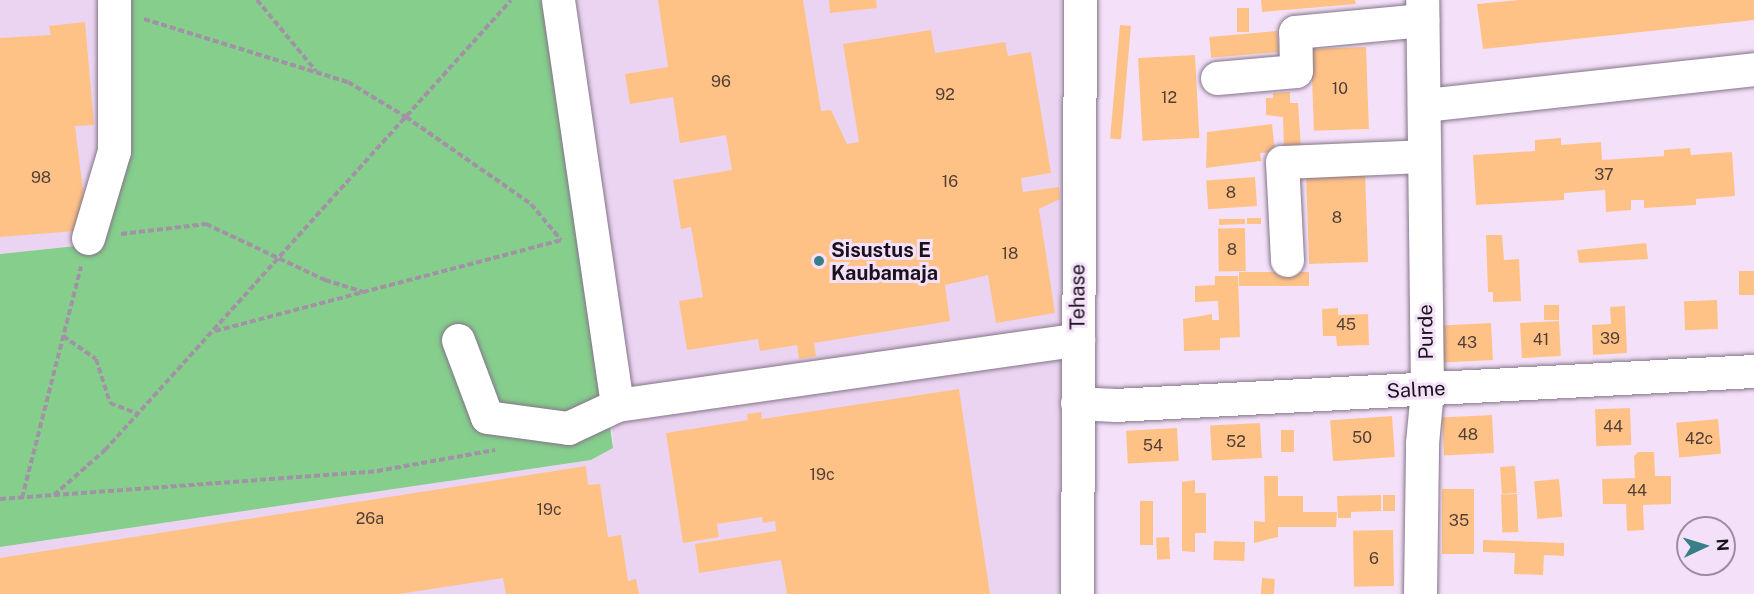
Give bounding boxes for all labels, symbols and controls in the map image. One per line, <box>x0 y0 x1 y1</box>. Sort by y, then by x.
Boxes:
house number: 96 <box>711 72 731 92</box>
house number: 10 <box>1332 79 1348 99</box>
house number: 92 <box>935 85 955 105</box>
house number: 12 <box>1161 88 1177 108</box>
house number: 37 <box>1594 165 1614 185</box>
house number: 98 <box>31 168 51 188</box>
house number: 16 <box>942 172 958 192</box>
house number: 8 <box>1226 183 1236 203</box>
house number: 8 <box>1332 208 1342 228</box>
place label: Sisustus E Kaubamaja <box>831 238 938 285</box>
house number: 8 <box>1227 240 1237 260</box>
house number: 18 <box>1002 244 1018 264</box>
marker: Sisustus E Kaubamaja <box>812 254 826 268</box>
street label: Tehase <box>1066 264 1090 330</box>
street label: Purde <box>1414 304 1438 360</box>
house number: 45 <box>1336 315 1356 335</box>
house number: 39 <box>1600 329 1620 349</box>
house number: 41 <box>1533 330 1549 350</box>
house number: 43 <box>1457 333 1477 353</box>
street label: Salme <box>1386 376 1446 404</box>
house number: 44 <box>1603 417 1623 437</box>
house number: 48 <box>1458 425 1478 445</box>
house number: 50 <box>1352 428 1372 448</box>
house number: 42c <box>1685 429 1713 449</box>
house number: 52 <box>1226 432 1246 452</box>
house number: 54 <box>1143 436 1163 456</box>
house number: 19c <box>809 465 835 485</box>
house number: 44 <box>1627 481 1647 501</box>
house number: 19c <box>536 500 562 520</box>
house number: 26a <box>356 509 384 529</box>
house number: 35 <box>1449 511 1469 531</box>
north arrow <box>1676 516 1736 576</box>
text: N <box>1713 538 1732 552</box>
house number: 6 <box>1369 549 1379 569</box>

